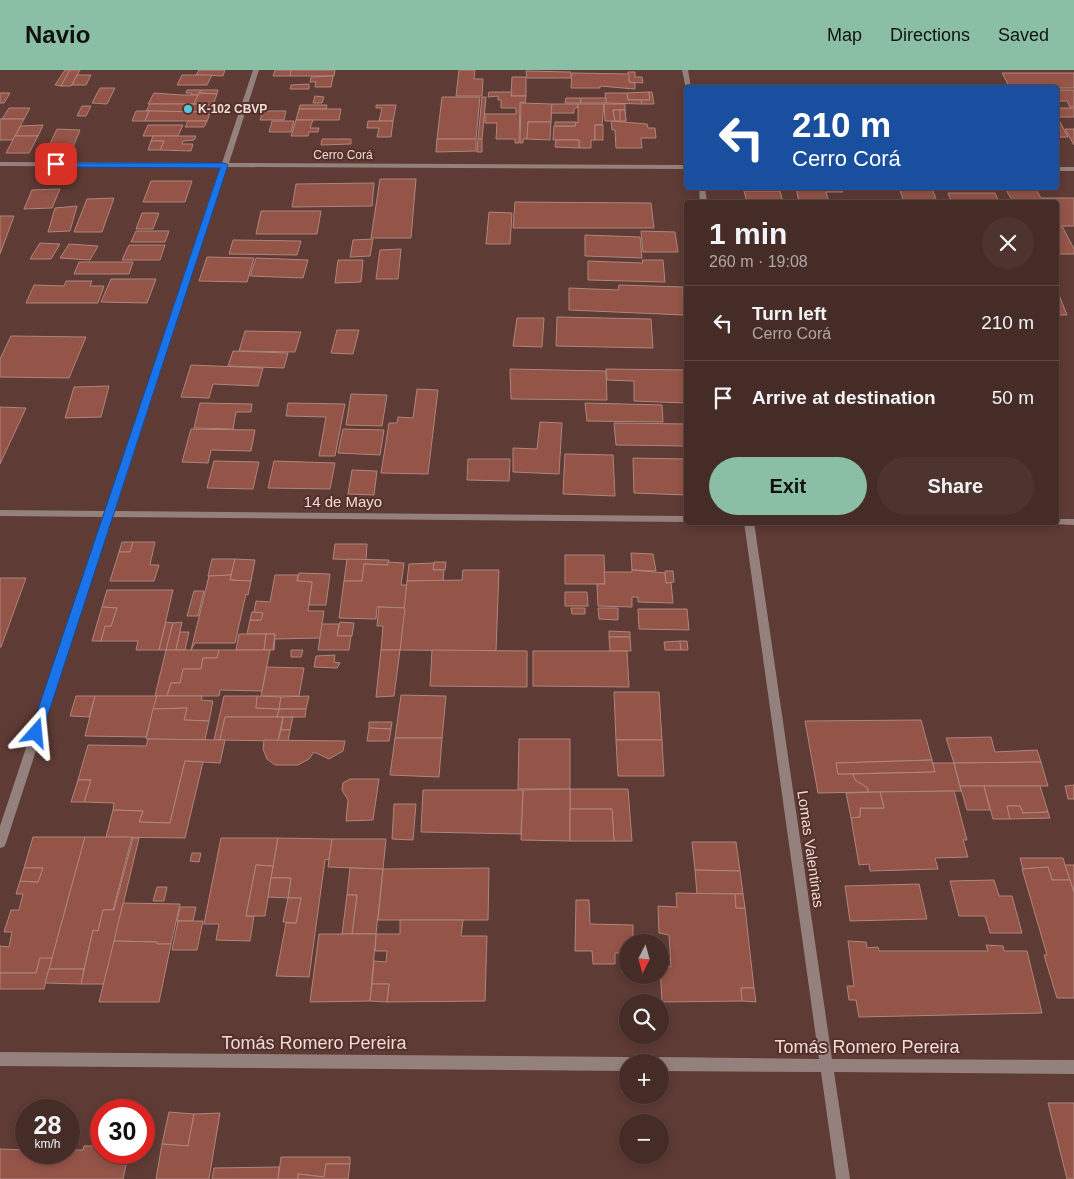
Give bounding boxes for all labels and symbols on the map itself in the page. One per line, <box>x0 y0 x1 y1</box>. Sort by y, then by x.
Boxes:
place label: K-102 CBVP <box>198 102 267 116</box>
marker: K-102 CBVP <box>182 103 194 115</box>
pin <box>35 143 77 185</box>
street label: Cerro Corá <box>313 148 373 162</box>
street label: 14 de Mayo <box>304 493 382 510</box>
position arrow <box>9 706 61 758</box>
street label: Lomas Valentinas <box>794 789 828 909</box>
north arrow <box>619 934 669 984</box>
street label: Tomás Romero Pereira <box>221 1033 408 1053</box>
street label: Tomás Romero Pereira <box>774 1037 961 1057</box>
speed limit sign: 30 <box>90 1099 155 1164</box>

